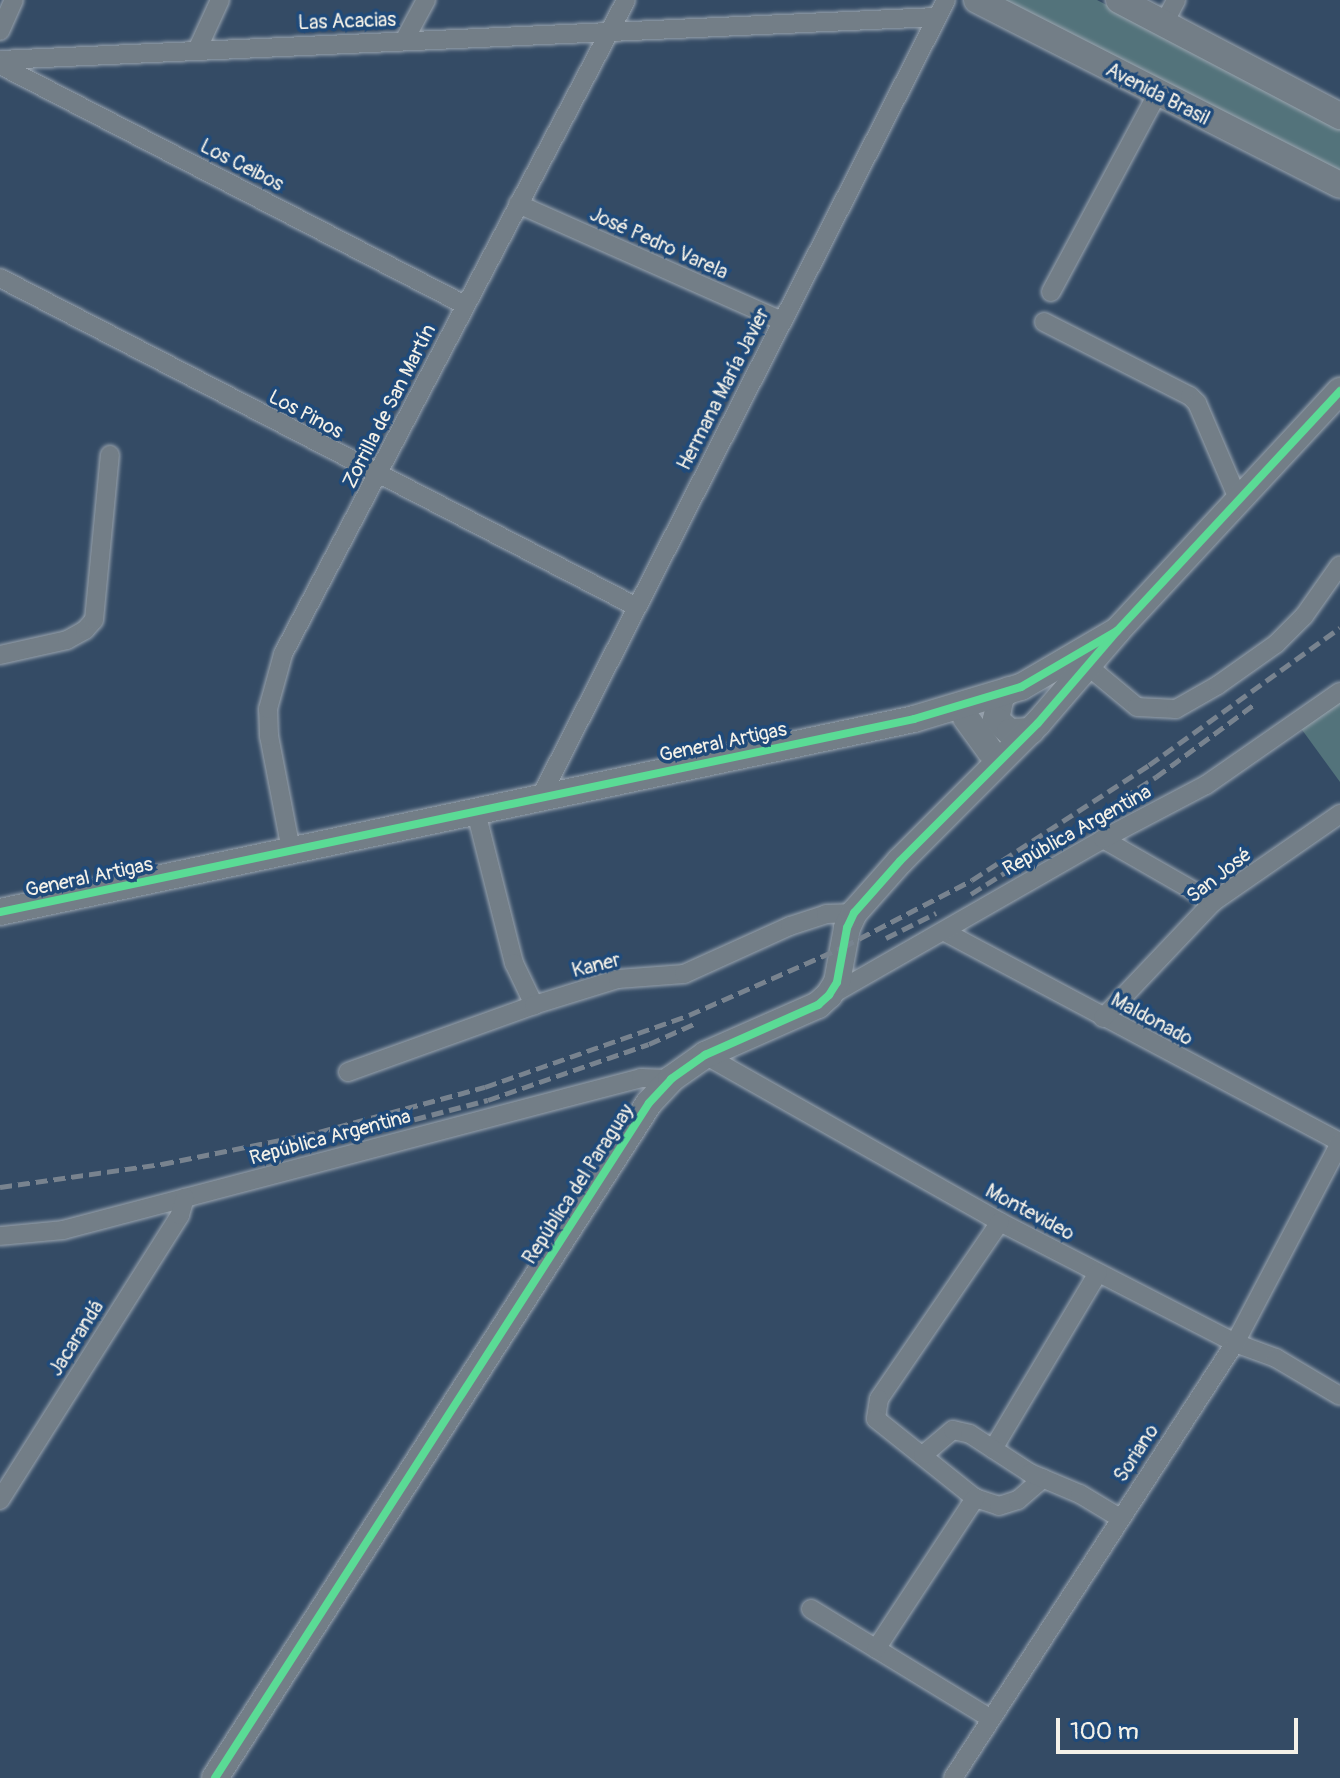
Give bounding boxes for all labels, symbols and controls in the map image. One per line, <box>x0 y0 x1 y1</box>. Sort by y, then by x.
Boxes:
street label: Las Acacias <box>297 7 397 35</box>
street label: Avenida Brasil <box>1102 58 1214 130</box>
street label: Los Ceibos <box>196 134 288 196</box>
street label: José Pedro Varela <box>586 202 732 284</box>
street label: Hermana María Javier <box>672 304 774 474</box>
street label: Zorrilla de San Martín <box>337 320 441 492</box>
street label: Los Pinos <box>265 384 347 444</box>
street label: General Artigas <box>657 717 789 767</box>
street label: República Argentina <box>999 779 1155 881</box>
street label: San José <box>1182 842 1256 908</box>
street label: General Artigas <box>23 852 155 902</box>
street label: Kaner <box>569 947 623 983</box>
street label: Maldonado <box>1107 987 1197 1051</box>
street label: República del Paraguay <box>517 1099 639 1269</box>
street label: República Argentina <box>247 1104 413 1170</box>
street label: Montevideo <box>981 1179 1079 1245</box>
street label: Jacarandá <box>43 1296 109 1380</box>
street label: Soriano <box>1108 1420 1164 1486</box>
scale bar <box>1060 1702 1302 1752</box>
text: 100 m <box>1070 1717 1139 1746</box>

